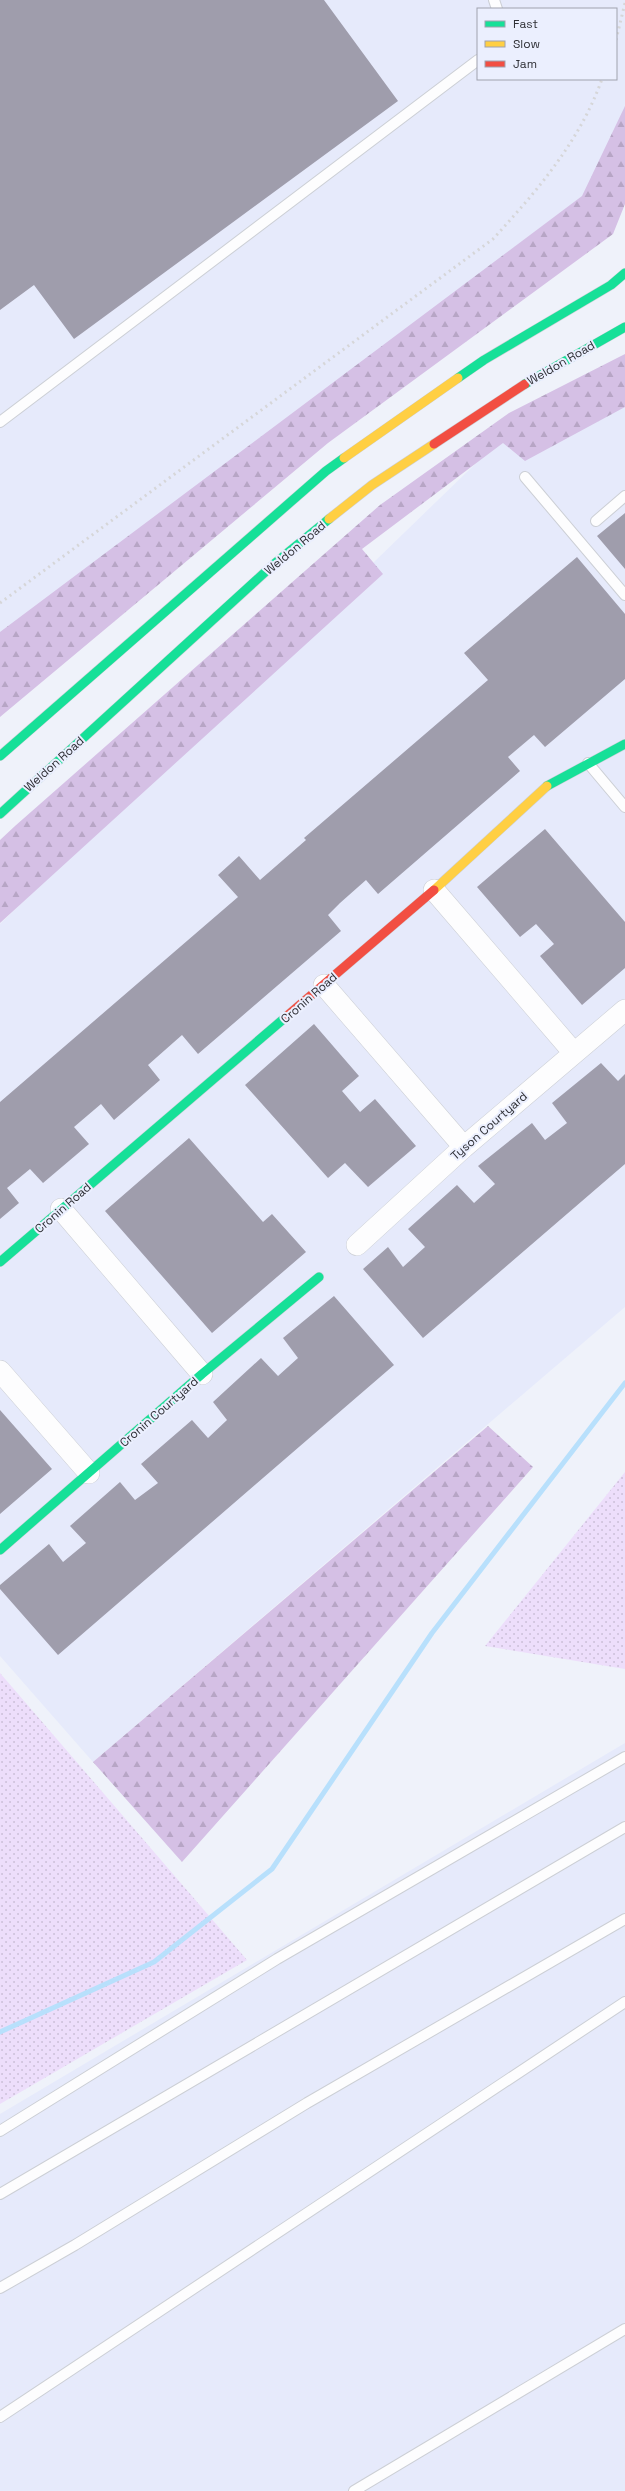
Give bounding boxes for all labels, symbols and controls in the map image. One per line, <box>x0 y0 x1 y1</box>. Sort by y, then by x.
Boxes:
legend <box>477 8 617 80</box>
text: Fast <box>513 16 538 32</box>
text: Slow <box>513 36 540 52</box>
text: Jam <box>513 56 537 72</box>
street label: Weldon Road <box>524 337 598 389</box>
street label: Weldon Road <box>261 518 329 578</box>
street label: Weldon Road <box>21 733 87 795</box>
street label: Cronin Road <box>277 969 341 1027</box>
street label: Tyson Courtyard <box>447 1088 531 1164</box>
street label: Cronin Road <box>31 1179 95 1237</box>
street label: Cronin Courtyard <box>116 1374 202 1450</box>

